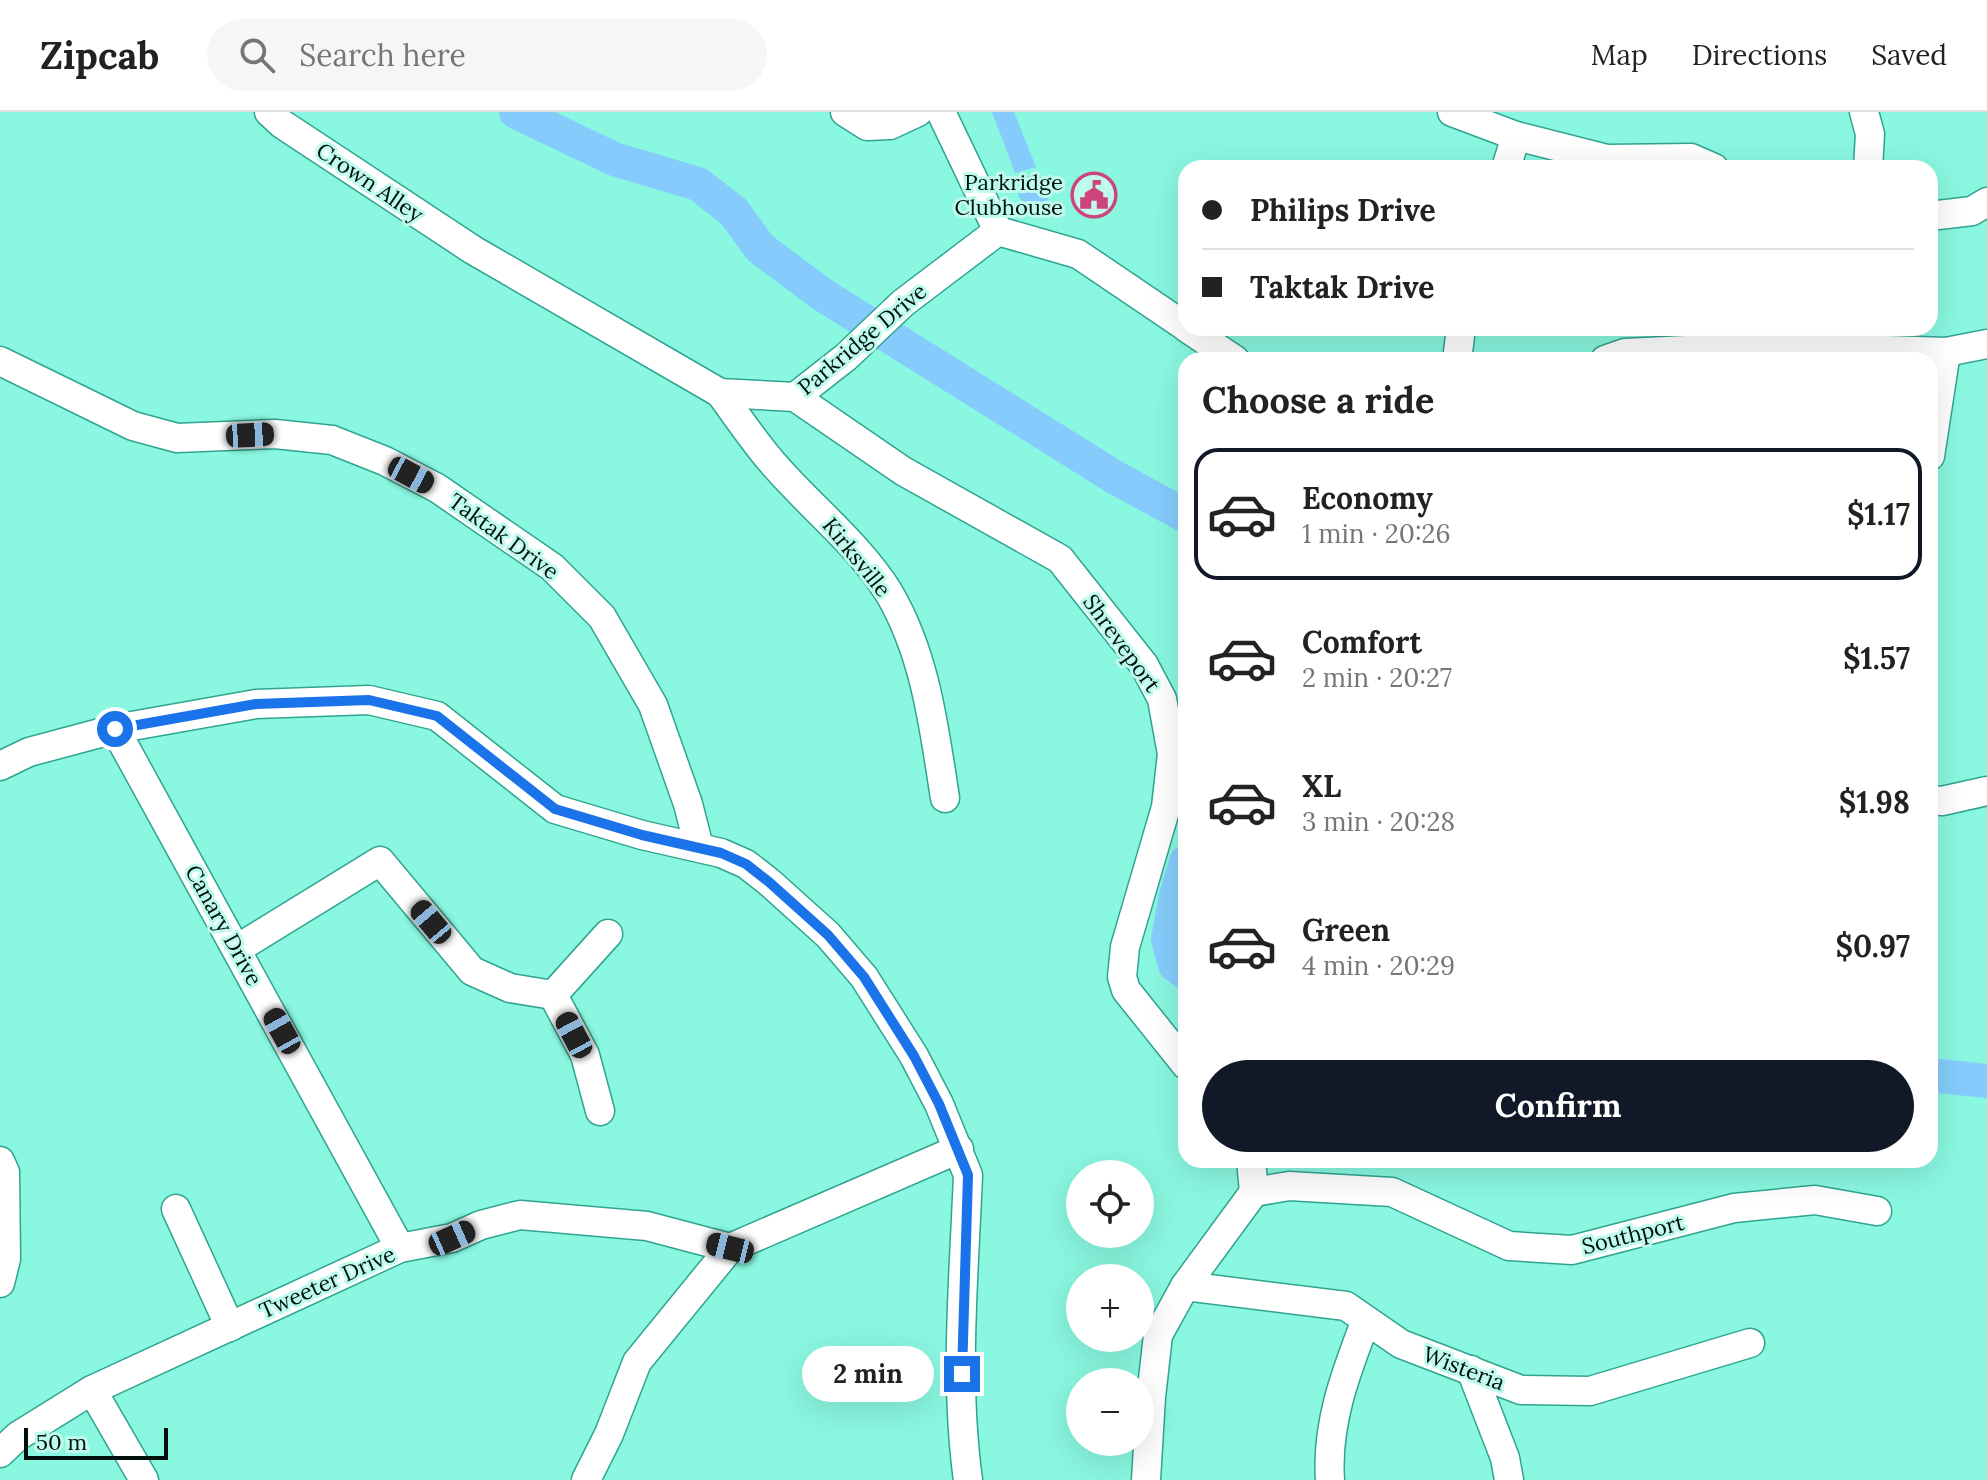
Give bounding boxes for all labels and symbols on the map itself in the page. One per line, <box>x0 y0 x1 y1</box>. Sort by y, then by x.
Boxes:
street label: Crown Alley <box>311 136 429 228</box>
place label: Parkridge Clubhouse <box>954 168 1063 221</box>
public building icon: Parkridge Clubhouse <box>1070 171 1118 219</box>
street label: Parkridge Drive <box>792 277 932 401</box>
car <box>225 422 275 448</box>
car <box>384 453 438 497</box>
street label: Taktak Drive <box>444 487 565 585</box>
street label: Kirksville <box>817 512 897 602</box>
street label: Shreveport <box>1077 589 1167 698</box>
route start <box>97 711 133 747</box>
street label: Canary Drive <box>179 860 269 990</box>
car <box>406 896 456 948</box>
car <box>260 1004 304 1058</box>
car <box>552 1008 596 1062</box>
street label: Southport <box>1579 1208 1687 1260</box>
car <box>425 1217 479 1259</box>
car <box>704 1231 756 1265</box>
street label: Tweeter Drive <box>255 1240 399 1324</box>
street label: Wisteria <box>1419 1340 1509 1396</box>
callout: 2 min <box>802 1346 934 1402</box>
route end <box>944 1356 980 1392</box>
scale bar <box>24 1424 168 1460</box>

